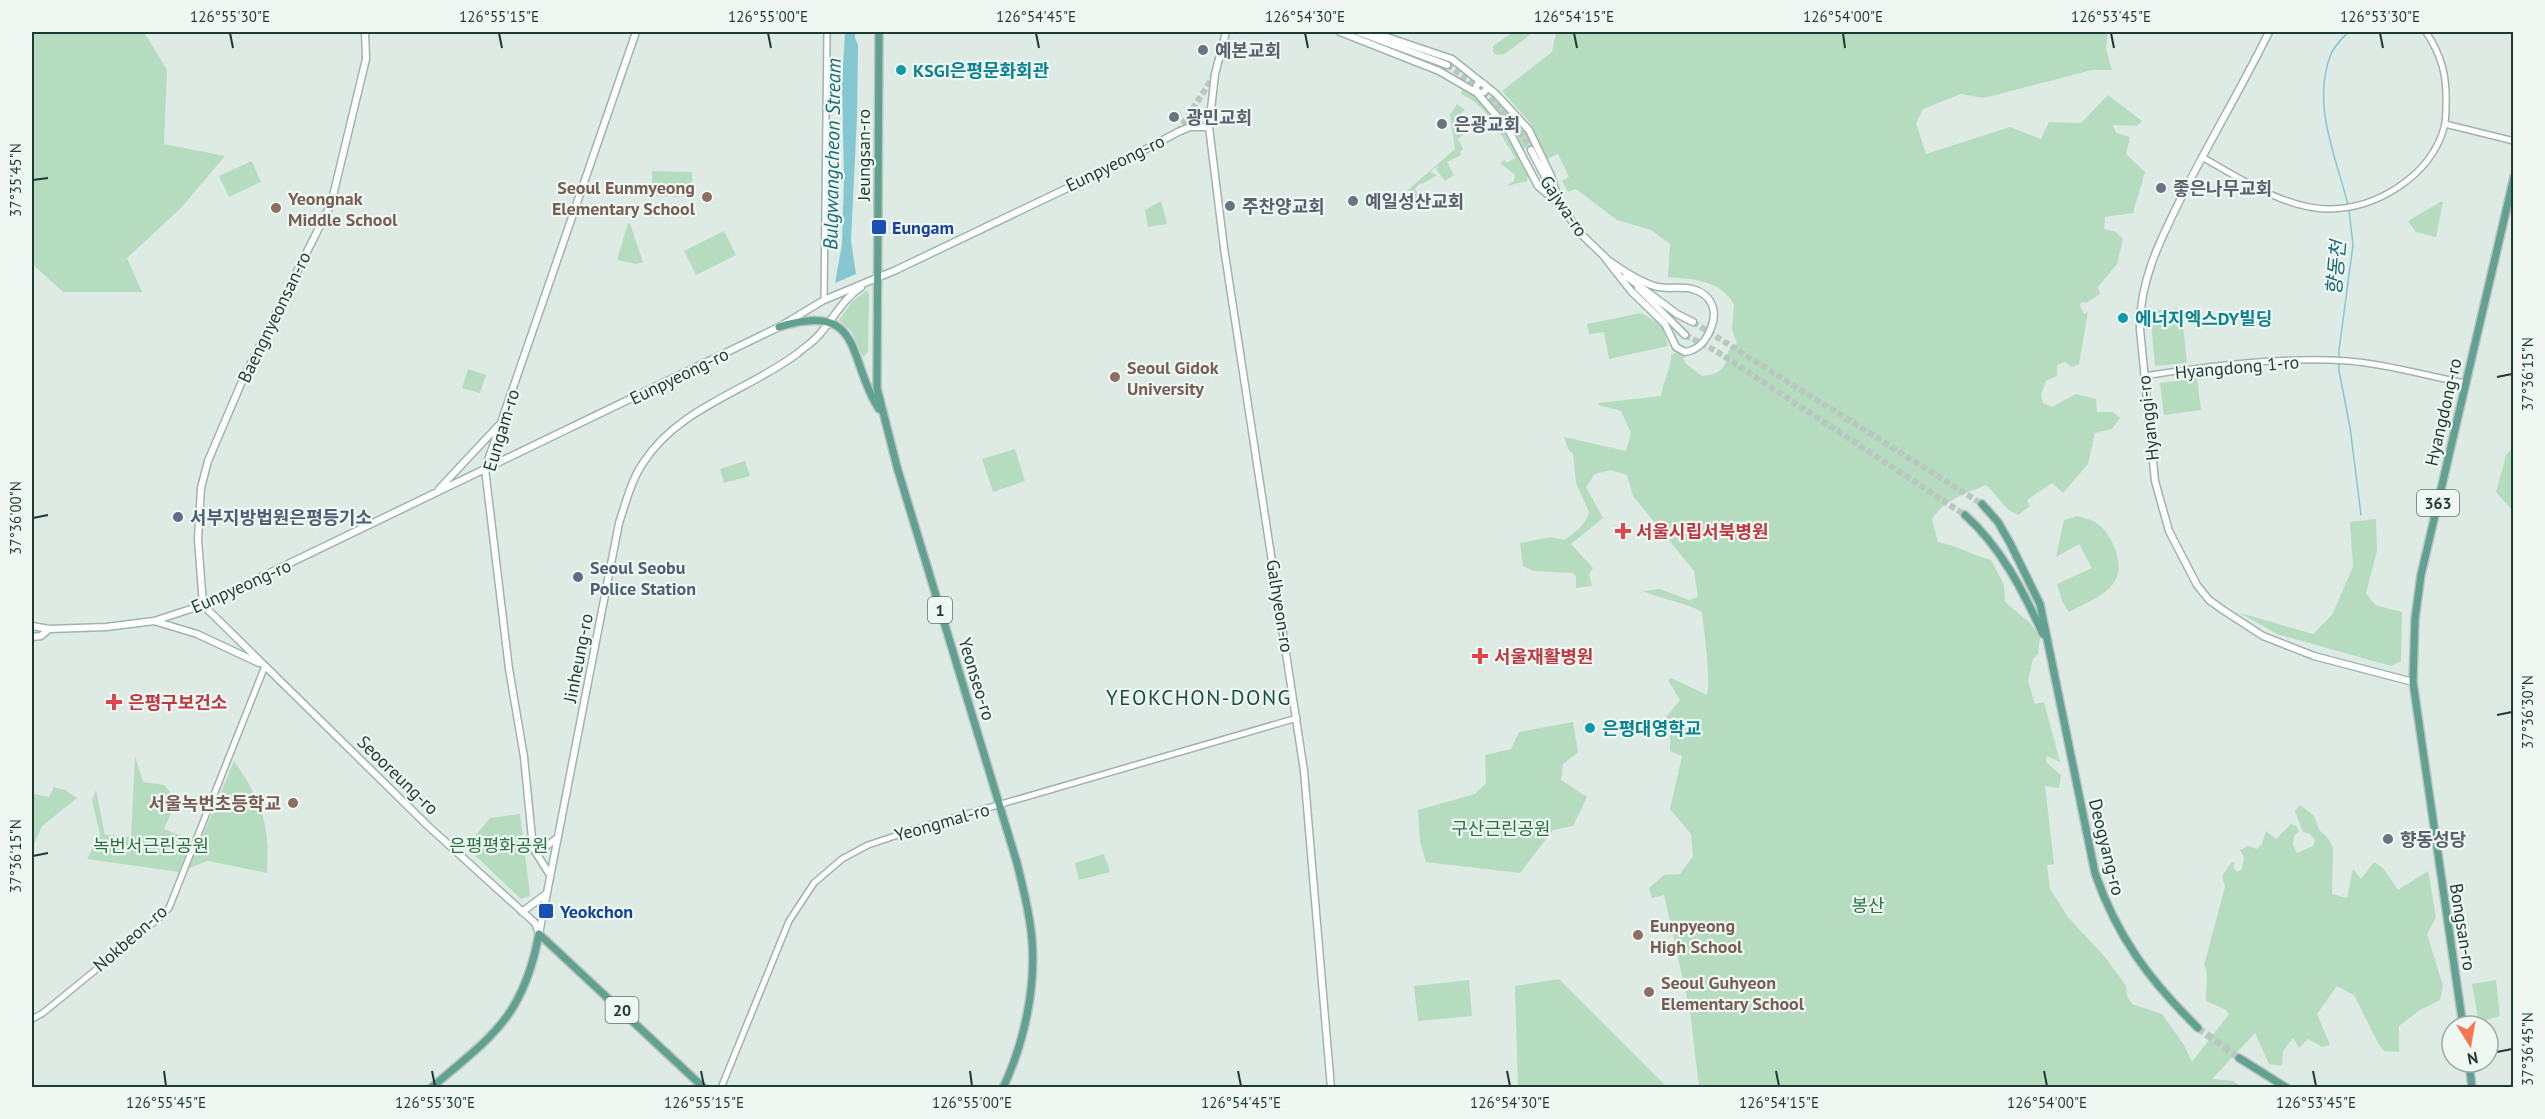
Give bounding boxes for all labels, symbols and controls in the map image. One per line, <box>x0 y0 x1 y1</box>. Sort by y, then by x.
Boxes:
text: 126°55'30"E <box>190 7 270 26</box>
text: 126°55'15"E <box>459 7 539 26</box>
text: 126°55'00"E <box>728 7 808 26</box>
text: 126°54'45"E <box>996 7 1076 26</box>
text: 126°54'30"E <box>1265 7 1345 26</box>
text: 126°54'15"E <box>1534 7 1614 26</box>
text: 126°54'00"E <box>1803 7 1883 26</box>
text: 126°53'45"E <box>2071 7 2151 26</box>
text: 126°53'30"E <box>2340 7 2420 26</box>
place label: 예본교회 <box>1215 39 1281 62</box>
marker: 예본교회 <box>1196 43 1210 57</box>
water label: Bulgwangcheon Stream <box>817 58 847 250</box>
place label: KSGI은평문화회관 <box>913 59 1050 82</box>
marker: KSGI은평문화회관 <box>894 63 908 77</box>
place label: 광민교회 <box>1186 106 1252 129</box>
street label: Jeungsan-ro <box>852 109 875 202</box>
marker: 광민교회 <box>1167 110 1181 124</box>
place label: 은광교회 <box>1454 113 1520 136</box>
marker: 은광교회 <box>1435 117 1449 131</box>
street label: Eunpyeong-ro <box>1062 129 1168 197</box>
text: 37°35'45"N <box>6 143 25 217</box>
street label: Gajwa-ro <box>1535 171 1593 241</box>
place label: Seoul Eunmyeong Elementary School <box>552 176 696 220</box>
place label: 좋은나무교회 <box>2173 177 2272 200</box>
marker: 좋은나무교회 <box>2154 181 2168 195</box>
place label: Yeongnak Middle School <box>287 187 398 231</box>
marker: Seoul Eunmyeong Elementary School <box>700 190 714 204</box>
place label: 예일성산교회 <box>1365 190 1464 213</box>
marker: 예일성산교회 <box>1346 194 1360 208</box>
place label: 주찬양교회 <box>1242 195 1325 218</box>
marker: 주찬양교회 <box>1223 199 1237 213</box>
marker: Yeongnak Middle School <box>269 201 283 215</box>
place label: Eungam <box>892 216 954 239</box>
marker: Eungam <box>870 218 888 236</box>
water label: 향동천 <box>2321 237 2352 297</box>
street label: Baengnyeonsan-ro <box>232 248 316 386</box>
place label: 에너지엑스DY빌딩 <box>2135 307 2272 330</box>
marker: 에너지엑스DY빌딩 <box>2116 311 2130 325</box>
text: 37°36'15"N <box>2518 337 2537 411</box>
street label: Eunpyeong-ro <box>626 342 732 410</box>
street label: Hyangdong 1-ro <box>2174 350 2300 384</box>
place label: Seoul Gidok University <box>1127 356 1219 400</box>
street label: Hyangdong-ro <box>2419 356 2467 468</box>
marker: Seoul Gidok University <box>1108 370 1122 384</box>
street label: Hyanggi-ro <box>2132 374 2164 462</box>
street label: Eungam-ro <box>478 386 524 474</box>
text: 37°36'00"N <box>6 481 25 555</box>
road number: 363 <box>2417 490 2459 516</box>
place label: 서부지방법원은평등기소 <box>190 506 372 529</box>
marker: 서부지방법원은평등기소 <box>171 510 185 524</box>
place label: 서울시립서북병원 <box>1636 520 1768 543</box>
marker: 서울시립서북병원 <box>1614 522 1632 540</box>
street label: Eunpyeong-ro <box>187 554 295 618</box>
place label: Seoul Seobu Police Station <box>590 556 696 600</box>
street label: Galhyeon-ro <box>1261 558 1299 654</box>
marker: Seoul Seobu Police Station <box>571 570 585 584</box>
road number: 1 <box>928 597 952 623</box>
street label: Jinheung-ro <box>558 611 598 706</box>
street label: Yeonseo-ro <box>954 635 1000 723</box>
place label: 서울재활병원 <box>1494 645 1593 668</box>
marker: 서울재활병원 <box>1471 647 1489 665</box>
text: 37°36'30"N <box>2518 675 2537 749</box>
district label: YEOKCHON-DONG <box>1106 684 1292 711</box>
place label: 은평구보건소 <box>128 691 227 714</box>
marker: 은평구보건소 <box>105 693 123 711</box>
place label: 은평대영학교 <box>1602 717 1701 740</box>
marker: 은평대영학교 <box>1583 721 1597 735</box>
street label: Seooreung-ro <box>352 730 444 820</box>
place label: 서울녹번초등학교 <box>149 792 281 815</box>
marker: 서울녹번초등학교 <box>286 796 300 810</box>
street label: Deogyang-ro <box>2084 796 2130 898</box>
street label: Yeongmal-ro <box>892 797 992 847</box>
park label: 구산근린공원 <box>1451 817 1551 840</box>
text: 37°36'15"N <box>6 819 25 893</box>
place label: 향동성당 <box>2400 828 2466 851</box>
marker: 향동성당 <box>2381 832 2395 846</box>
park label: 녹번서근린공원 <box>93 834 209 857</box>
park label: 은평평화공원 <box>449 834 549 857</box>
street label: Bongsan-ro <box>2445 882 2481 972</box>
park label: 봉산 <box>1851 894 1885 917</box>
street label: Nokbeon-ro <box>88 900 172 976</box>
place label: Yeokchon <box>559 900 633 923</box>
marker: Yeokchon <box>537 902 555 920</box>
place label: Eunpyeong High School <box>1650 914 1743 958</box>
marker: Eunpyeong High School <box>1631 928 1645 942</box>
place label: Seoul Guhyeon Elementary School <box>1661 971 1805 1015</box>
marker: Seoul Guhyeon Elementary School <box>1642 985 1656 999</box>
road number: 20 <box>606 997 638 1023</box>
text: 37°36'45"N <box>2518 1012 2537 1086</box>
north arrow <box>2440 1014 2500 1074</box>
text: N <box>2466 1048 2480 1070</box>
text: 126°55'45"E <box>126 1093 206 1112</box>
text: 126°55'30"E <box>395 1093 475 1112</box>
text: 126°55'15"E <box>664 1093 744 1112</box>
text: 126°55'00"E <box>932 1093 1012 1112</box>
text: 126°54'45"E <box>1201 1093 1281 1112</box>
text: 126°54'30"E <box>1470 1093 1550 1112</box>
text: 126°54'15"E <box>1739 1093 1819 1112</box>
text: 126°54'00"E <box>2007 1093 2087 1112</box>
text: 126°53'45"E <box>2276 1093 2356 1112</box>

